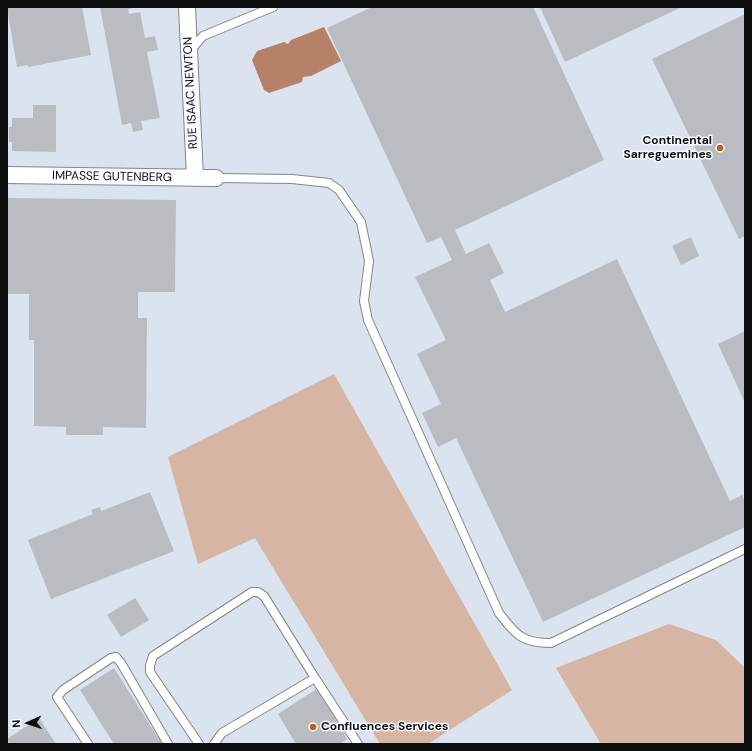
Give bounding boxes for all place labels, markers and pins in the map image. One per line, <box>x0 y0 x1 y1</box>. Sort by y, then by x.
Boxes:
place label: Continental Sarreguemines <box>624 134 712 162</box>
marker: Continental Sarreguemines <box>715 143 725 153</box>
place label: Confluences Services <box>321 720 448 734</box>
marker: Confluences Services <box>308 722 318 732</box>

